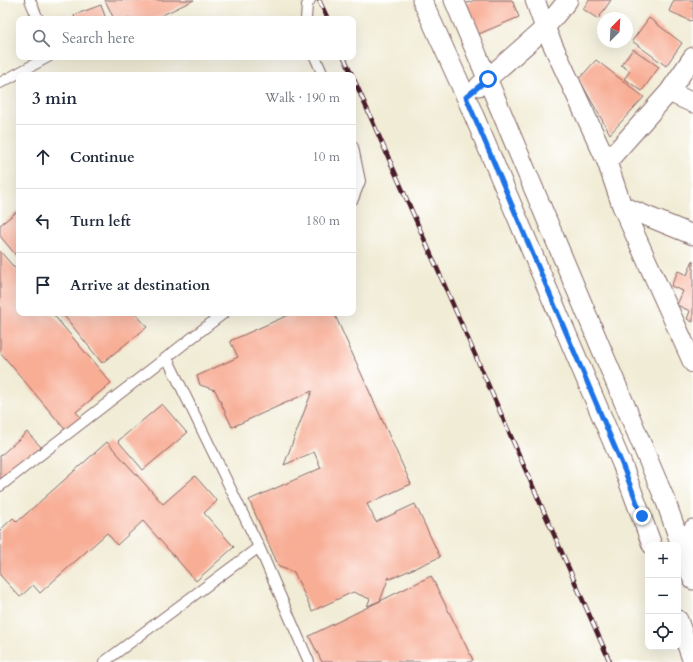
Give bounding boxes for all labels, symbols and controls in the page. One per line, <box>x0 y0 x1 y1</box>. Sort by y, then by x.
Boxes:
north arrow <box>597 12 633 48</box>
search box <box>16 16 356 60</box>
icon: search <box>30 27 52 49</box>
text: Search here <box>62 28 135 48</box>
route start <box>479 70 497 88</box>
text: 3 min <box>32 87 77 110</box>
text: Walk · 190 m <box>265 89 340 107</box>
icon: ahead <box>32 146 54 168</box>
text: Continue <box>70 147 135 167</box>
text: 10 m <box>312 148 340 166</box>
icon: left <box>32 210 54 232</box>
text: Turn left <box>70 211 131 231</box>
text: 180 m <box>306 212 340 230</box>
icon: arrive <box>32 274 54 296</box>
text: Arrive at destination <box>70 275 210 295</box>
route end <box>633 507 651 525</box>
map controls <box>645 542 681 650</box>
button: + <box>645 542 681 578</box>
button: − <box>645 578 681 614</box>
button: locate <box>645 614 681 650</box>

